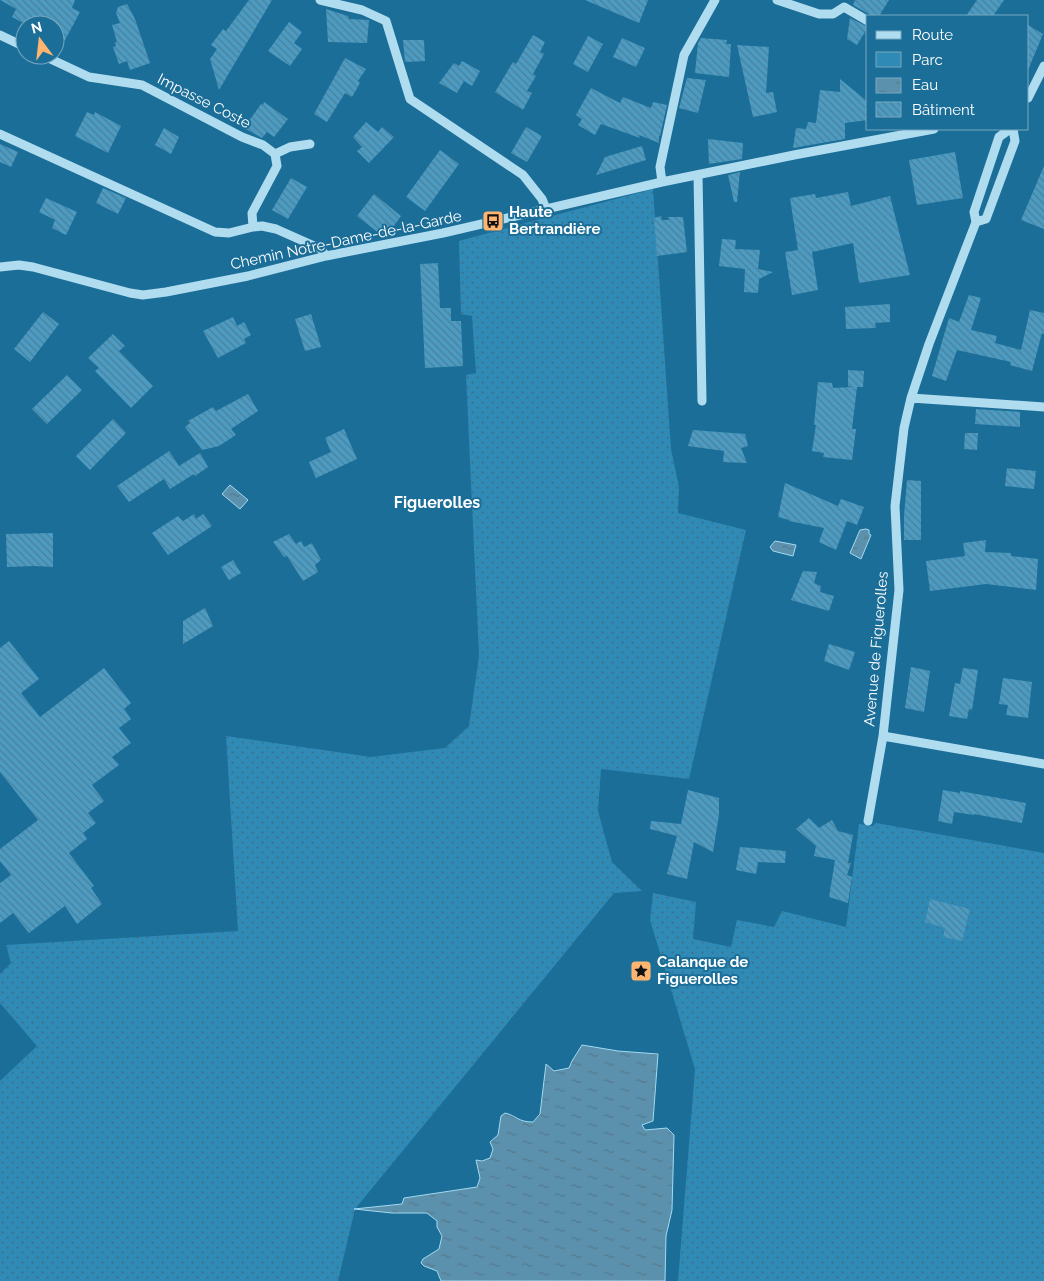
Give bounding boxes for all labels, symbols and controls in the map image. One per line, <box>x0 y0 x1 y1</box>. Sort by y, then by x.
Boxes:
north arrow <box>15 15 65 65</box>
legend <box>866 15 1029 130</box>
text: N <box>29 18 44 37</box>
text: Route <box>912 26 953 44</box>
text: Parc <box>912 51 943 69</box>
street label: Impasse Coste <box>154 70 254 132</box>
text: Eau <box>912 76 938 94</box>
text: Bâtiment <box>912 101 975 119</box>
place label: Haute Bertrandière <box>509 203 600 238</box>
street label: Chemin Notre-Dame-de-la-Garde <box>229 207 463 273</box>
bus stop icon: Haute Bertrandière <box>481 209 505 233</box>
district label: Figuerolles <box>394 493 480 512</box>
street label: Avenue de Figuerolles <box>860 571 892 727</box>
place label: Calanque de Figuerolles <box>657 953 748 988</box>
place icon: Calanque de Figuerolles <box>629 959 653 983</box>

